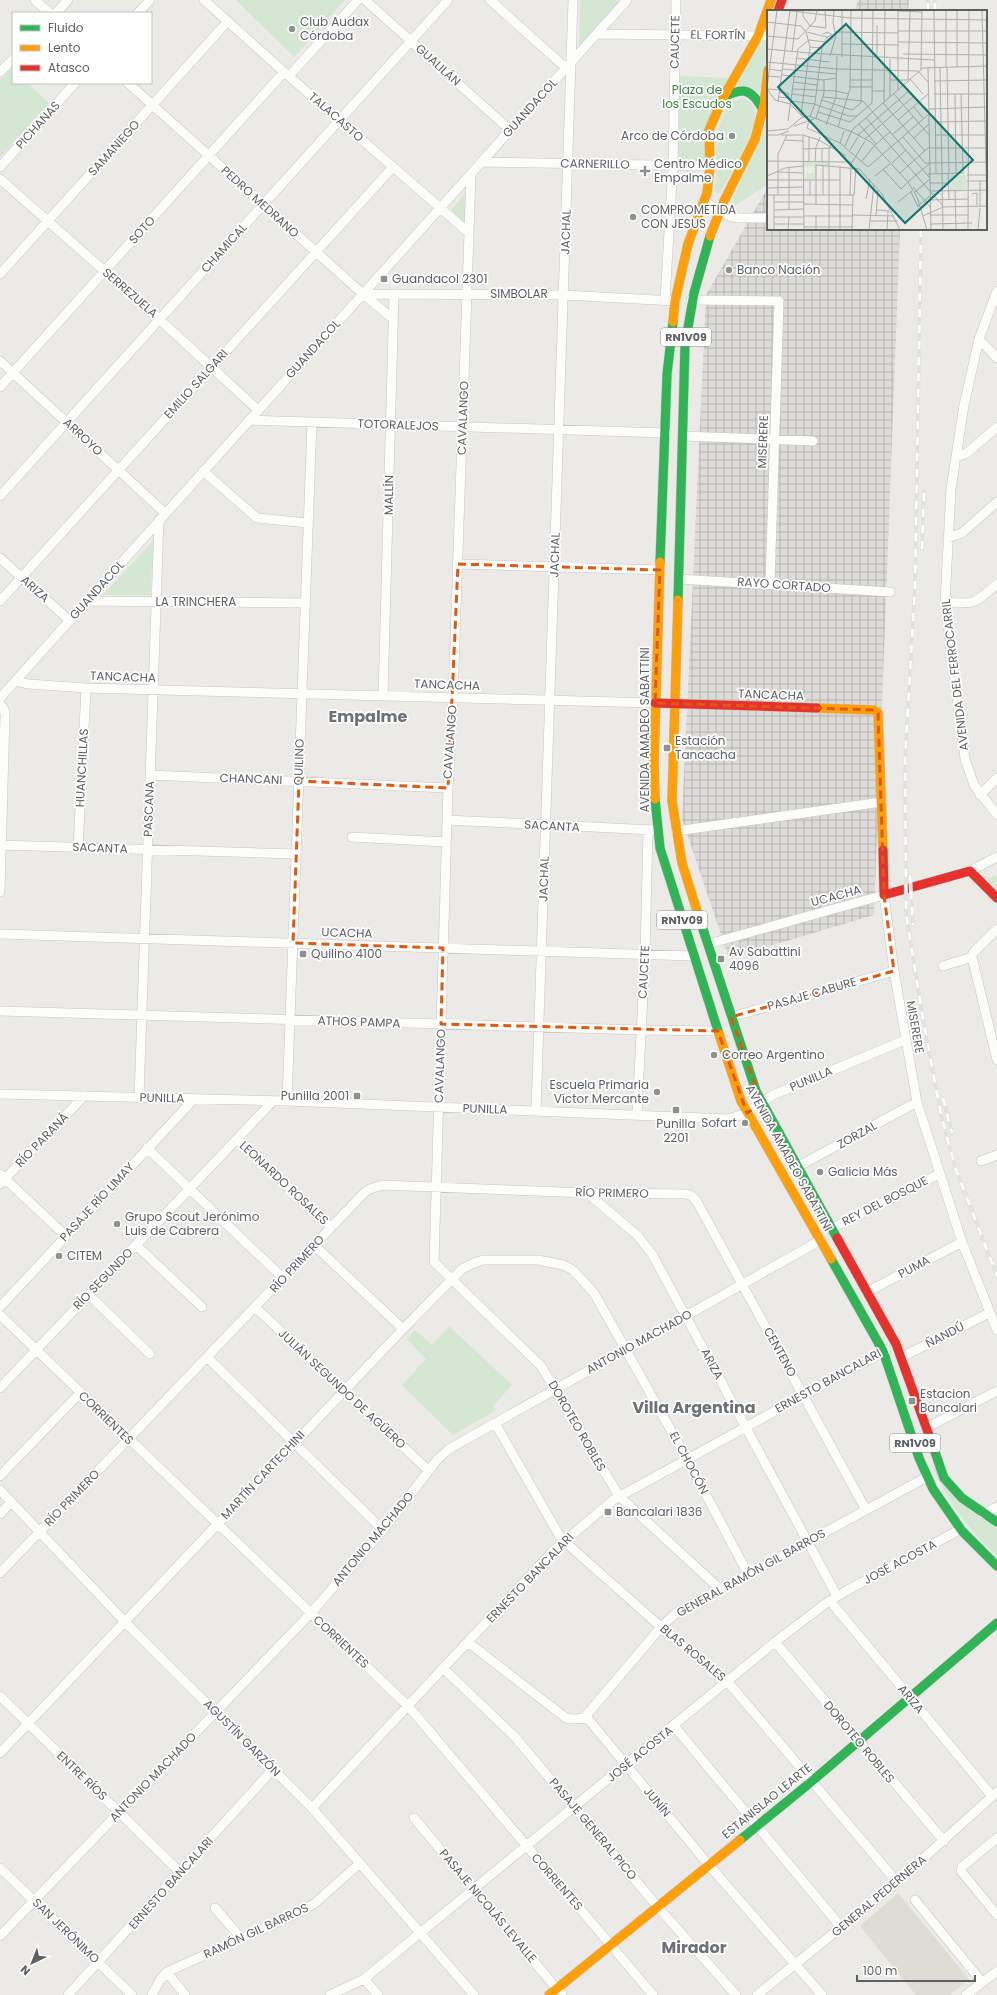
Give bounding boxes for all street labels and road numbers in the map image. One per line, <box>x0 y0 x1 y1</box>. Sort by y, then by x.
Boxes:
street label: CAUCETE <box>666 15 683 69</box>
street label: EL FORTÍN <box>690 26 746 43</box>
street label: GUALILÁN <box>412 40 465 89</box>
street label: GUANDACOL <box>498 74 561 141</box>
street label: TALACASTO <box>305 88 368 145</box>
street label: PICHANAS <box>12 97 64 152</box>
street label: SAMANIEGO <box>84 116 143 179</box>
street label: CARNERILLO <box>560 154 630 173</box>
street label: PEDRO MEDRANO <box>218 162 303 241</box>
street label: JACHAL <box>556 209 575 255</box>
street label: SOTO <box>124 212 159 247</box>
street label: CHAMICAL <box>197 219 251 276</box>
street label: SERREZUELA <box>99 264 162 321</box>
street label: SIMBOLAR <box>490 285 548 302</box>
street label: GUANDACOL <box>281 315 344 382</box>
road number: RN1V09 <box>661 328 711 346</box>
street label: EMILIO SALGARI <box>160 345 231 422</box>
street label: CAVALANGO <box>453 381 472 455</box>
street label: ARROYO <box>60 414 107 459</box>
street label: TOTORALEJOS <box>357 415 439 434</box>
street label: MISERERE <box>753 415 772 469</box>
street label: MALLÍN <box>380 475 397 515</box>
street label: JACHAL <box>545 532 564 578</box>
street label: GUANDACOL <box>65 556 128 623</box>
street label: ARIZA <box>17 571 53 606</box>
street label: RAYO CORTADO <box>737 573 831 596</box>
street label: LA TRINCHERA <box>156 593 236 610</box>
street label: AVENIDA DEL FERROCARRIL <box>937 598 972 752</box>
street label: AVENIDA AMADEO SABATTINI <box>636 647 653 813</box>
street label: TANCACHA <box>90 667 156 686</box>
street label: TANCACHA <box>414 675 480 694</box>
street label: TANCACHA <box>738 685 804 704</box>
street label: CAVALANGO <box>438 704 461 779</box>
street label: HUANCHILLAS <box>71 728 92 808</box>
street label: QUILINO <box>289 738 308 786</box>
street label: CHANCANI <box>219 769 283 788</box>
street label: PASCANA <box>139 781 158 837</box>
street label: SACANTA <box>524 816 580 835</box>
street label: SACANTA <box>72 838 128 857</box>
street label: JACHAL <box>534 856 553 902</box>
street label: UCACHA <box>809 881 863 910</box>
road number: RN1V09 <box>657 911 707 929</box>
street label: UCACHA <box>321 923 373 942</box>
street label: CAUCETE <box>634 945 653 999</box>
street label: PASAJE CABURE <box>765 973 858 1014</box>
street label: MISERERE <box>902 999 928 1055</box>
street label: ATHOS PAMPA <box>317 1012 401 1031</box>
street label: CAVALANGO <box>430 1029 449 1103</box>
street label: PUNILLA <box>787 1062 835 1095</box>
street label: AVENIDA AMADEO SABATTINI <box>742 1081 837 1234</box>
street label: PUNILLA <box>139 1089 185 1106</box>
street label: PUNILLA <box>462 1099 508 1118</box>
street label: RÍO PARANÁ <box>11 1109 72 1171</box>
street label: ZORZAL <box>834 1117 880 1152</box>
street label: LEONARDO ROSALES <box>236 1137 333 1228</box>
street label: PASAJE RÍO LIMAY <box>56 1158 138 1245</box>
street label: REY DEL BOSQUE <box>839 1172 931 1230</box>
street label: RÍO PRIMERO <box>575 1183 649 1202</box>
street label: RÍO PRIMERO <box>265 1231 328 1296</box>
street label: RÍO SEGUNDO <box>69 1244 136 1313</box>
street label: PUMA <box>895 1251 933 1282</box>
street label: ANTONIO MACHADO <box>583 1305 695 1378</box>
street label: ÑANDÚ <box>922 1318 967 1352</box>
street label: CENTENO <box>760 1324 801 1380</box>
street label: JULIÁN SEGUNDO DE AGÜERO <box>275 1325 410 1452</box>
street label: ERNESTO BANCALARI <box>772 1344 884 1417</box>
street label: ARIZA <box>697 1345 728 1382</box>
street label: DOROTEO ROBLES <box>544 1377 610 1474</box>
street label: CORRIENTES <box>75 1387 138 1448</box>
street label: MARTÍN CARTECHINI <box>217 1426 308 1523</box>
street label: EL CHOCÓN <box>666 1428 713 1497</box>
road number: RN1V09 <box>890 1434 940 1452</box>
street label: RÍO PRIMERO <box>40 1465 103 1530</box>
street label: ANTONIO MACHADO <box>328 1488 417 1590</box>
street label: GENERAL RAMÓN GIL BARROS <box>673 1524 828 1621</box>
street label: ERNESTO BANCALARI <box>482 1529 577 1626</box>
street label: JOSÉ ACOSTA <box>860 1535 939 1588</box>
street label: CORRIENTES <box>310 1611 373 1672</box>
street label: BLAS ROSALES <box>657 1620 730 1685</box>
street label: ARIZA <box>894 1681 928 1717</box>
street label: AGUSTÍN GARZÓN <box>200 1695 285 1780</box>
street label: DOROTEO ROBLES <box>820 1697 899 1786</box>
street label: JOSÉ ACOSTA <box>603 1722 676 1786</box>
street label: ANTONIO MACHADO <box>105 1728 200 1825</box>
street label: ENTRE RÍOS <box>53 1747 111 1804</box>
street label: ESTANISLAO LEARTE <box>718 1759 815 1842</box>
street label: PASAJE GENERAL PICO <box>546 1774 641 1883</box>
street label: JUNÍN <box>640 1783 675 1820</box>
street label: ERNESTO BANCALARI <box>125 1833 217 1933</box>
street label: PASAJE NICOLÁS LEVALLE <box>436 1845 541 1966</box>
street label: CORRIENTES <box>528 1849 587 1914</box>
street label: GENERAL PEDERNERA <box>828 1851 930 1940</box>
street label: SAN JERÓNIMO <box>29 1894 104 1967</box>
street label: RAMÓN GIL BARROS <box>201 1899 311 1962</box>

